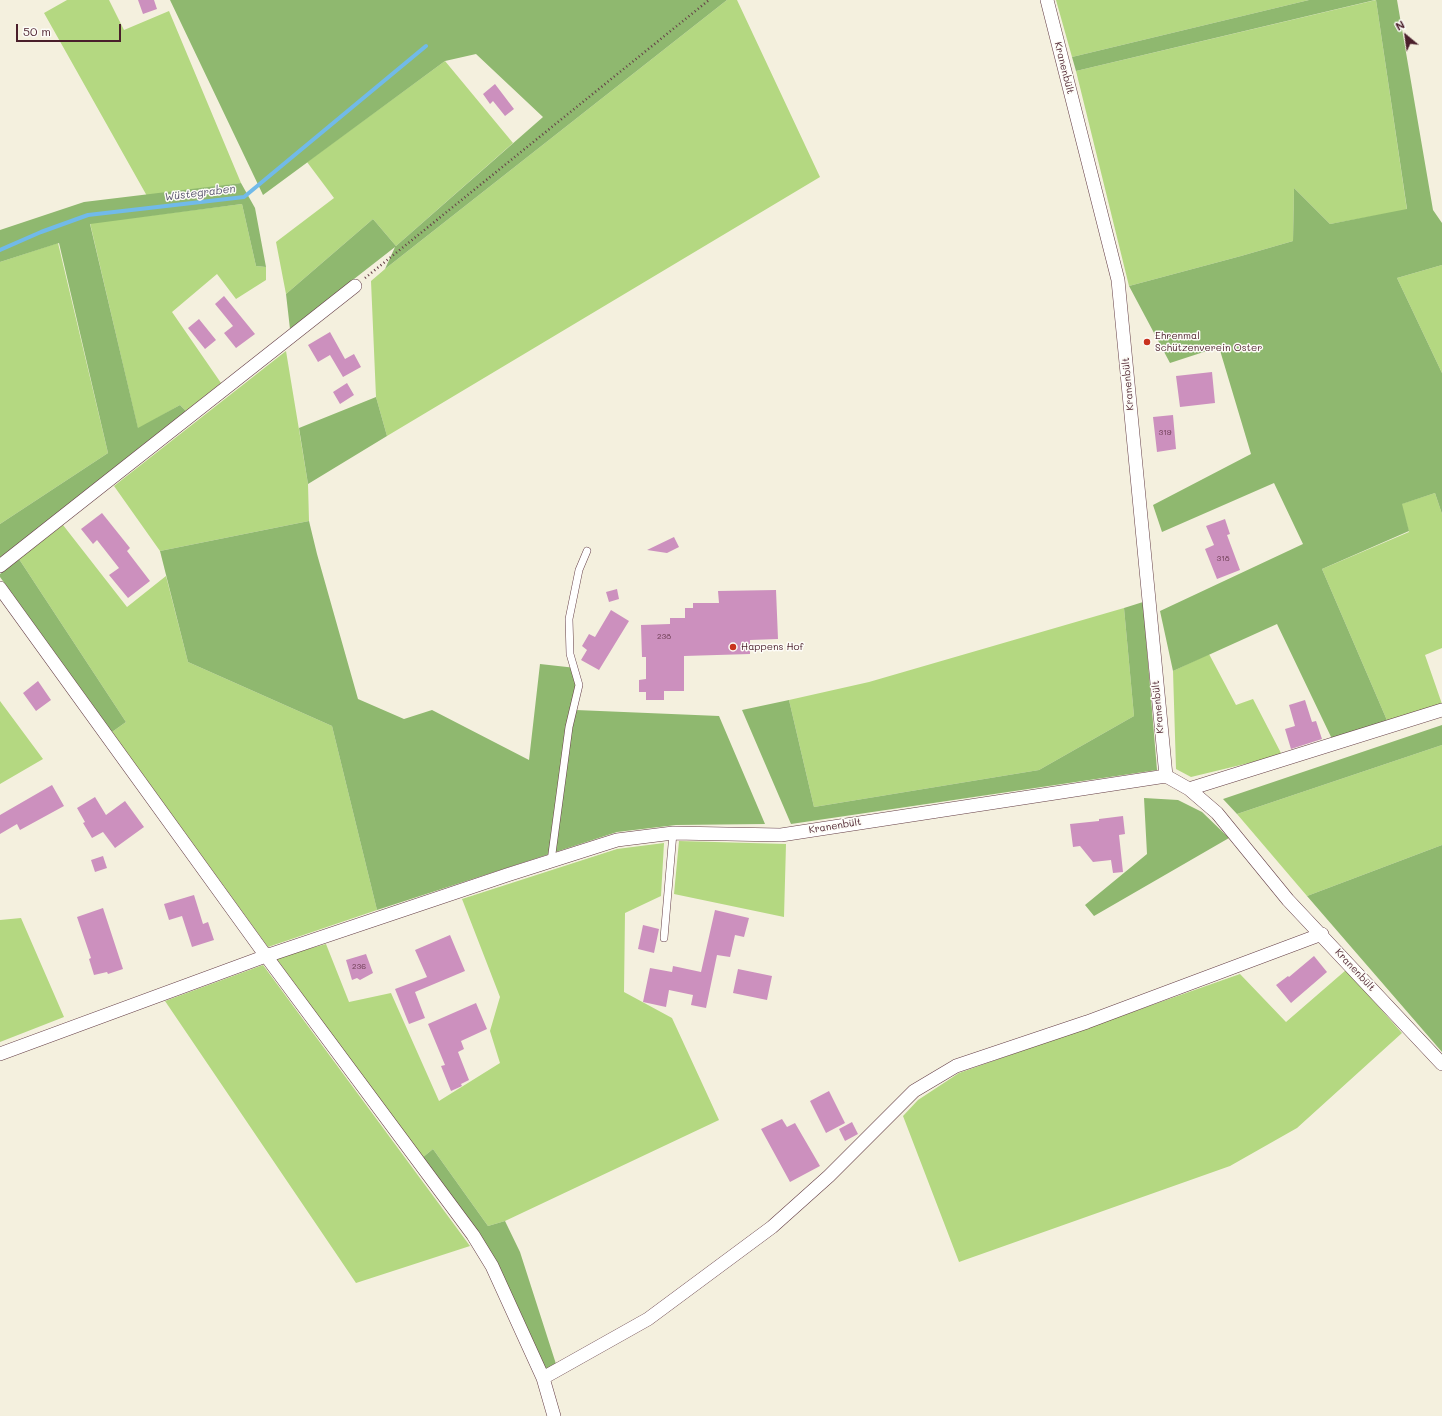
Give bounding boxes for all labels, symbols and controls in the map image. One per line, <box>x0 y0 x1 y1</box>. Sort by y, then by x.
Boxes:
scale bar <box>18 16 123 42</box>
north arrow <box>1386 16 1426 56</box>
text: N <box>1393 16 1407 34</box>
text: 50 m <box>23 23 51 39</box>
street label: Kranenbült <box>1052 41 1076 95</box>
water label: Wüstegraben <box>164 182 236 204</box>
place label: Ehrenmal Schützenverein Oster <box>1155 330 1262 354</box>
marker: Ehrenmal Schützenverein Oster <box>1142 337 1152 347</box>
street label: Kranenbült <box>1120 357 1136 411</box>
house number: 319 <box>1159 428 1171 438</box>
house number: 318 <box>1216 554 1230 564</box>
house number: 238 <box>657 632 671 642</box>
place label: Happens Hof <box>741 641 803 653</box>
marker: Happens Hof <box>728 642 738 652</box>
street label: Kranenbült <box>1150 680 1166 734</box>
street label: Kranenbült <box>808 816 862 836</box>
street label: Kranenbült <box>1332 946 1378 994</box>
house number: 236 <box>352 962 366 972</box>

